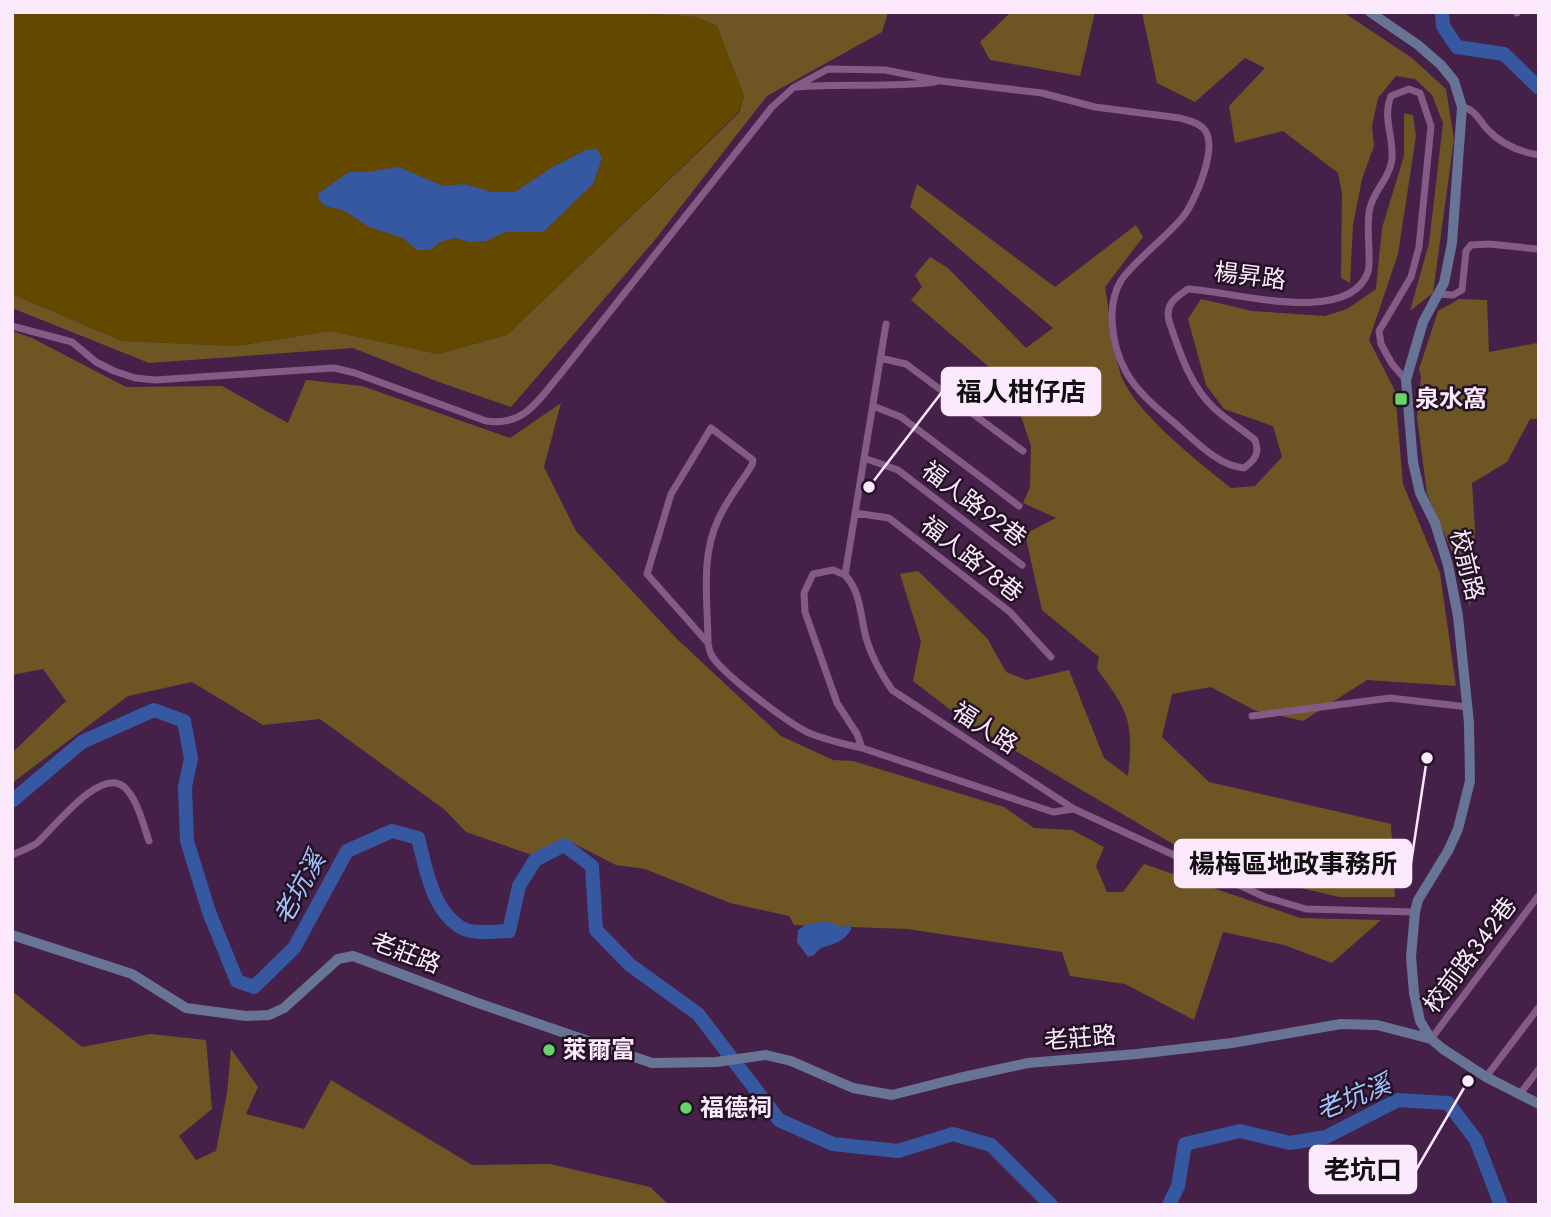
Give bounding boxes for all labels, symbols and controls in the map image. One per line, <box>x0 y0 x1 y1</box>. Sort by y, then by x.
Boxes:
street label: 楊昇路 <box>1212 254 1288 297</box>
callout: 福人柑仔店 <box>942 368 1100 415</box>
text: 福人柑仔店 <box>956 373 1086 411</box>
place label: 泉水窩 <box>1415 381 1487 416</box>
marker: 泉水窩 <box>1393 391 1409 407</box>
street label: 福人路92巷 <box>914 452 1034 555</box>
street label: 福人路78巷 <box>914 507 1031 610</box>
street label: 校前路 <box>1442 526 1493 604</box>
street label: 福人路 <box>946 693 1025 762</box>
callout: 楊梅區地政事務所 <box>1175 840 1411 887</box>
water label: 老坑溪 <box>263 841 336 931</box>
text: 楊梅區地政事務所 <box>1189 845 1397 883</box>
street label: 校前路342巷 <box>1414 890 1525 1020</box>
street label: 老莊路 <box>366 923 446 982</box>
street label: 老莊路 <box>1043 1017 1117 1058</box>
place label: 萊爾富 <box>563 1032 635 1067</box>
marker: 萊爾富 <box>541 1042 557 1058</box>
water label: 老坑溪 <box>1310 1063 1400 1129</box>
place label: 福德祠 <box>700 1090 772 1125</box>
marker: 福德祠 <box>678 1100 694 1116</box>
callout: 老坑口 <box>1310 1146 1416 1193</box>
text: 老坑口 <box>1324 1151 1402 1189</box>

